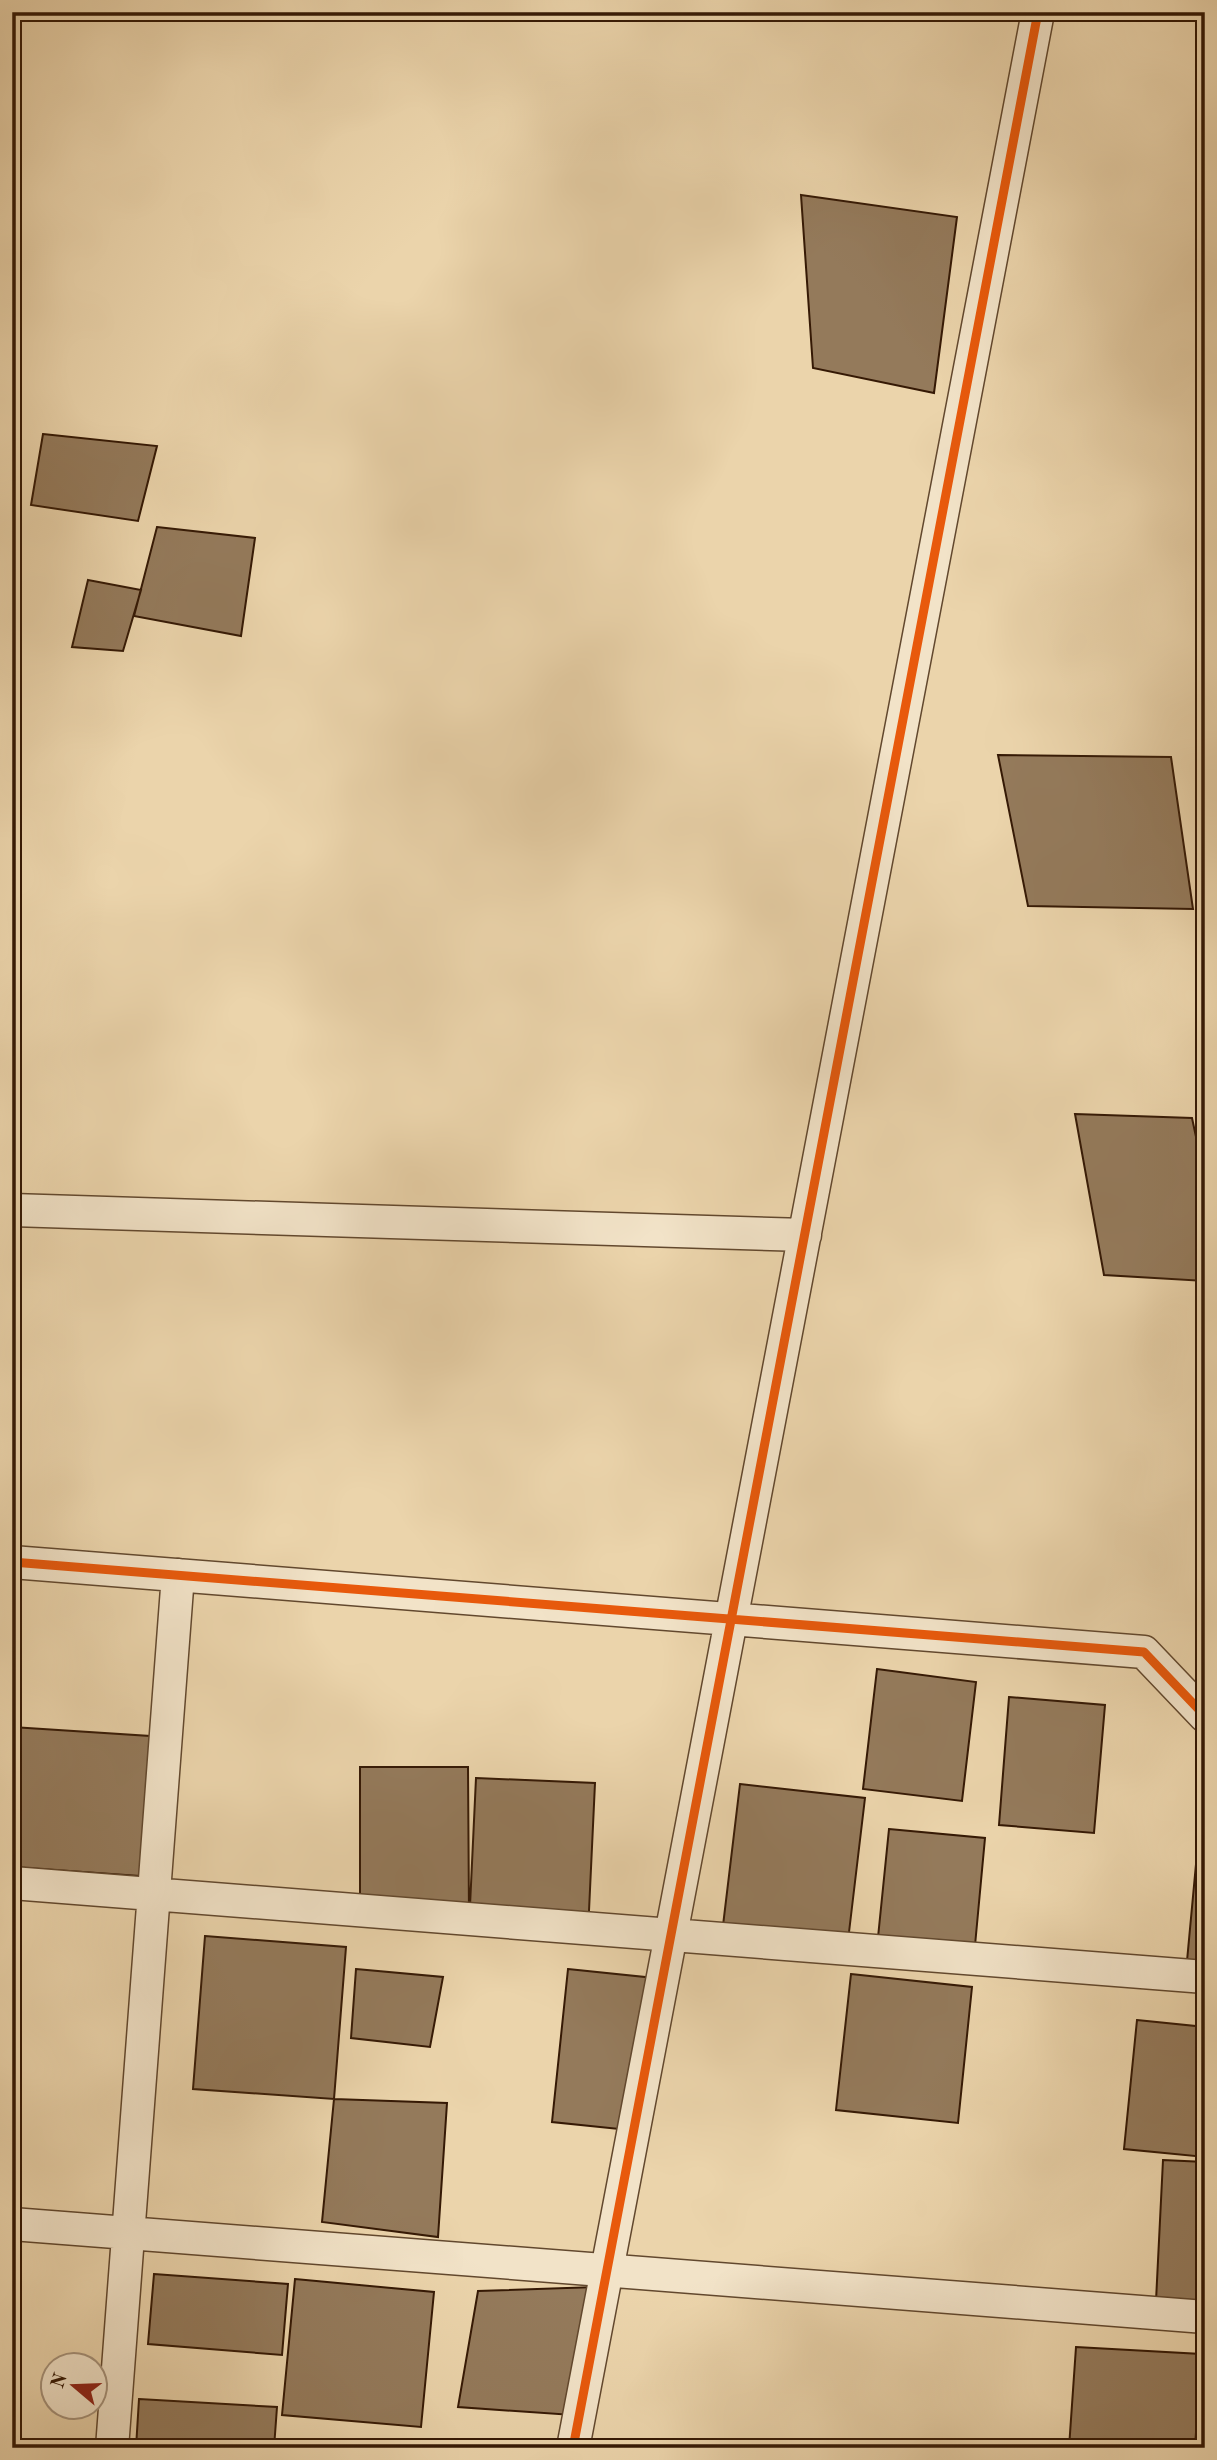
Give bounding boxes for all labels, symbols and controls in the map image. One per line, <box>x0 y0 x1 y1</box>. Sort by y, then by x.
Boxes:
north arrow <box>38 2352 108 2422</box>
text: N <box>49 2371 72 2391</box>

